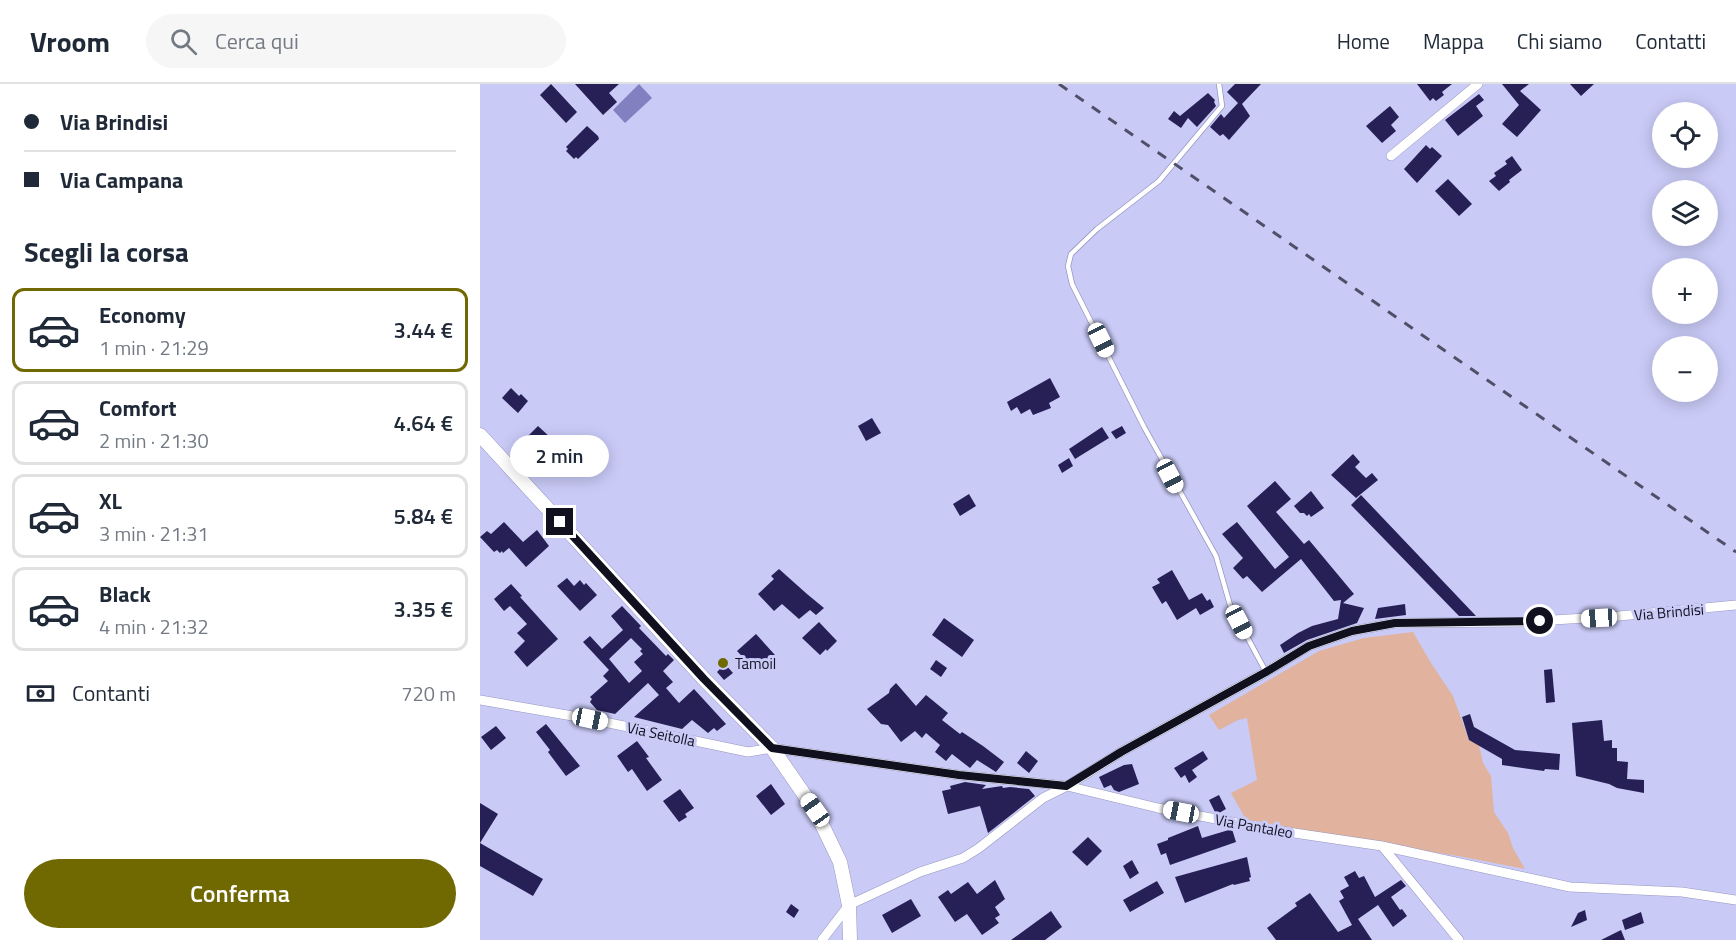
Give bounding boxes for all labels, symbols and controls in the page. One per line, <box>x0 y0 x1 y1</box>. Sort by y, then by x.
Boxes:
search box <box>146 14 566 68</box>
text: Vroom <box>30 20 110 63</box>
text: Cerca qui <box>215 24 299 58</box>
icon: search <box>167 25 200 58</box>
text: Home <box>1337 25 1390 57</box>
text: Mappa <box>1423 25 1484 57</box>
text: Chi siamo <box>1517 25 1602 57</box>
text: Contatti <box>1635 25 1706 57</box>
map controls <box>1652 102 1718 402</box>
button: locate <box>1652 102 1718 168</box>
text: Via Brindisi <box>60 105 168 139</box>
text: Via Campana <box>60 163 183 197</box>
button: layers <box>1652 180 1718 246</box>
text: Scegli la corsa <box>24 231 189 272</box>
button: + <box>1652 258 1718 324</box>
text: Economy <box>99 298 186 332</box>
icon: car <box>27 303 81 357</box>
text: 3.44 € <box>394 313 453 347</box>
car <box>1085 320 1117 360</box>
text: 1 min · 21:29 <box>99 332 209 363</box>
button: − <box>1652 336 1718 402</box>
text: Comfort <box>99 391 177 425</box>
icon: car <box>27 396 81 450</box>
text: 4.64 € <box>394 406 453 440</box>
text: 2 min · 21:30 <box>99 425 209 456</box>
callout: 2 min <box>511 435 610 477</box>
text: 2 min <box>535 440 584 471</box>
car <box>1154 456 1186 496</box>
text: XL <box>99 484 122 518</box>
icon: car <box>27 489 81 543</box>
text: 5.84 € <box>394 499 453 533</box>
route end <box>546 508 573 535</box>
text: 3 min · 21:31 <box>99 518 209 549</box>
text: Black <box>99 577 151 611</box>
icon: car <box>27 582 81 636</box>
text: 3.35 € <box>394 592 453 626</box>
street label: Via Brindisi <box>1633 597 1705 627</box>
car <box>1223 602 1255 642</box>
route start <box>1526 607 1553 634</box>
car <box>1581 608 1617 628</box>
text: 4 min · 21:32 <box>99 611 209 642</box>
place label: Tamoil <box>735 652 776 675</box>
marker: Tamoil <box>716 656 730 670</box>
text: Contanti <box>72 676 150 710</box>
icon: cash <box>24 677 57 710</box>
text: 720 m <box>401 678 456 709</box>
car <box>571 706 609 732</box>
street label: Via Seitolla <box>625 716 698 753</box>
car <box>797 790 833 830</box>
car <box>1162 800 1200 824</box>
street label: Via Pantaleo <box>1213 808 1295 844</box>
button: Conferma <box>24 859 456 928</box>

